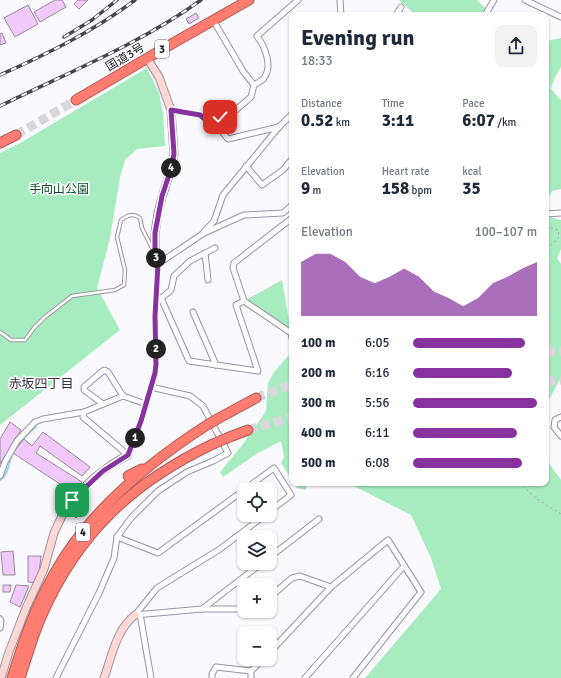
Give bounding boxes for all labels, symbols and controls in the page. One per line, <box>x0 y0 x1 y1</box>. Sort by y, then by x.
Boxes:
text: Evening run <box>301 24 415 51</box>
button: share <box>495 25 537 67</box>
street label: 国道3号 <box>103 40 147 75</box>
road number: 3 <box>155 40 169 58</box>
text: 18:33 <box>301 53 333 69</box>
text: Distance <box>301 97 342 110</box>
text: Time <box>382 97 404 110</box>
text: Pace <box>462 97 485 110</box>
pin <box>203 100 237 134</box>
icon: check <box>209 106 231 128</box>
text: 0.52 <box>301 110 333 131</box>
text: 3:11 <box>382 110 414 131</box>
text: 6:07 <box>462 110 495 131</box>
text: km <box>333 116 350 129</box>
text: /km <box>495 116 516 129</box>
pin: 4 <box>161 158 181 178</box>
text: 4 <box>168 161 174 174</box>
text: Elevation <box>301 165 345 178</box>
text: Heart rate <box>382 165 429 178</box>
text: kcal <box>462 165 482 178</box>
text: 9 <box>301 178 310 199</box>
text: 158 <box>382 178 409 199</box>
text: 35 <box>462 178 481 199</box>
park label: 手向山公園 <box>29 182 89 197</box>
text: m <box>310 184 321 197</box>
text: bpm <box>409 184 432 197</box>
text: Elevation <box>301 224 353 240</box>
text: 100–107 m <box>475 224 537 240</box>
pin: 3 <box>146 248 166 268</box>
text: 3 <box>153 251 159 264</box>
text: 100 m <box>301 335 335 351</box>
text: 6:05 <box>365 335 390 351</box>
pin: 2 <box>146 339 166 359</box>
text: 2 <box>153 342 159 355</box>
text: 200 m <box>301 365 335 381</box>
text: 6:16 <box>365 365 390 381</box>
district label: 赤坂四丁目 <box>8 376 74 392</box>
text: 300 m <box>301 395 335 411</box>
text: 5:56 <box>365 395 390 411</box>
text: 400 m <box>301 425 335 441</box>
text: 6:11 <box>365 425 390 441</box>
pin: 1 <box>125 428 145 448</box>
text: 1 <box>132 431 138 444</box>
text: 500 m <box>301 455 335 471</box>
text: 6:08 <box>365 455 390 471</box>
map controls <box>237 482 277 666</box>
button: locate <box>237 482 277 522</box>
pin <box>55 483 89 517</box>
icon: arrive <box>61 489 83 511</box>
road number: 4 <box>76 523 90 541</box>
button: layers <box>237 530 277 570</box>
button: + <box>237 578 277 618</box>
button: − <box>237 626 277 666</box>

